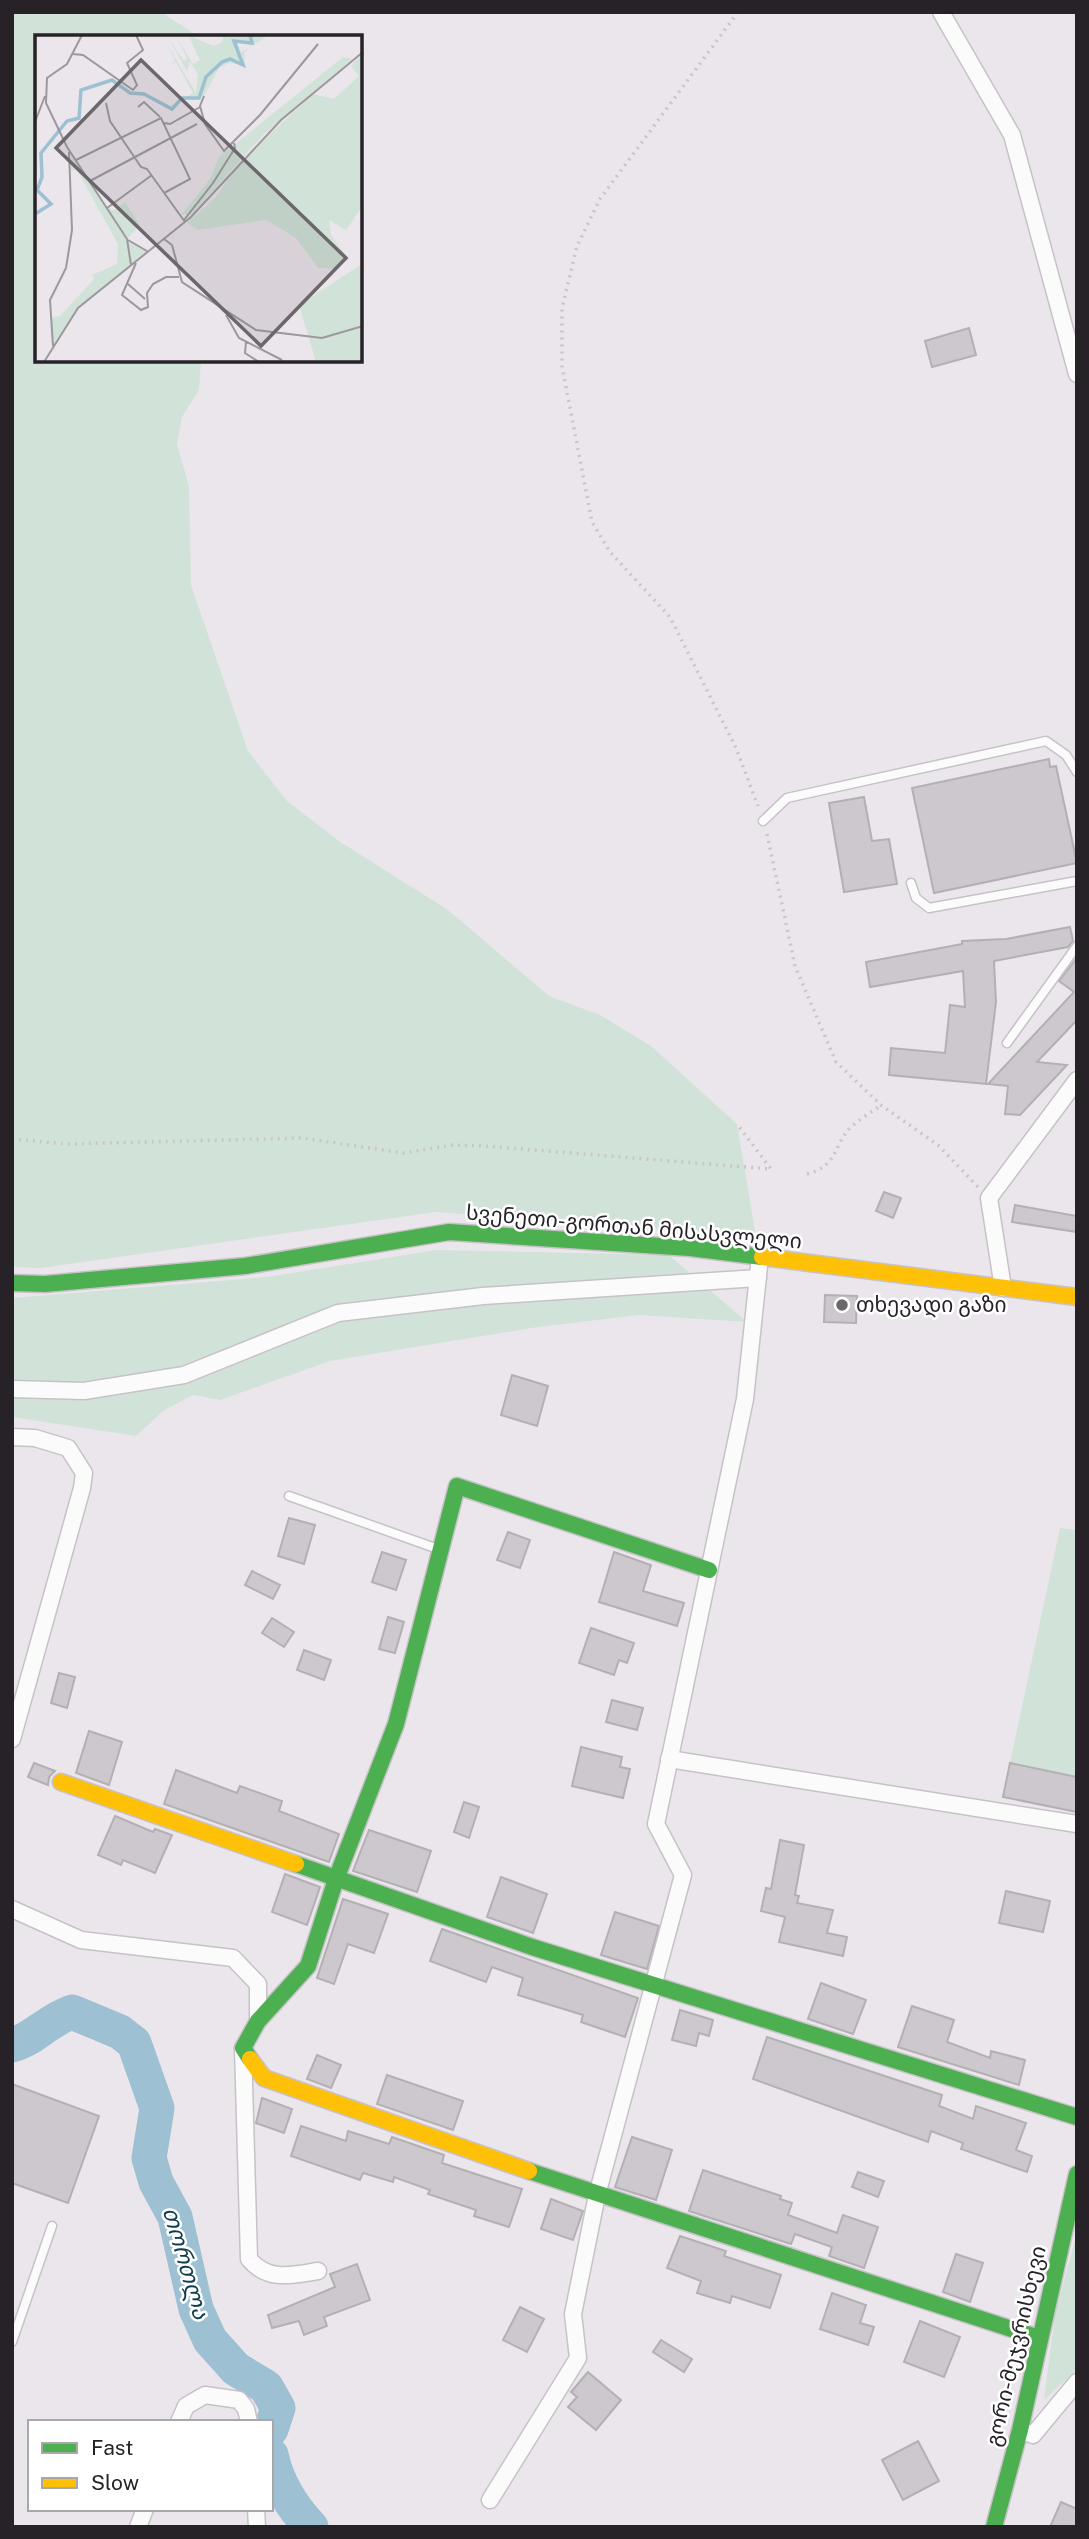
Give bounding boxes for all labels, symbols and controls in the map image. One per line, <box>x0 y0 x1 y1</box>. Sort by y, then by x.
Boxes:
inset map <box>35 35 362 362</box>
street label: სვენეთი-გორთან მისასვლელი <box>465 1199 803 1255</box>
place label: თხევადი გაზი <box>856 1292 1007 1318</box>
marker: თხევადი გაზი <box>834 1297 850 1313</box>
water label: თორთლა <box>157 2204 215 2323</box>
street label: გორი-მეჯვრისხევი <box>980 2243 1051 2449</box>
legend <box>28 2420 273 2511</box>
text: Fast <box>91 2435 133 2460</box>
text: Slow <box>91 2470 139 2495</box>

